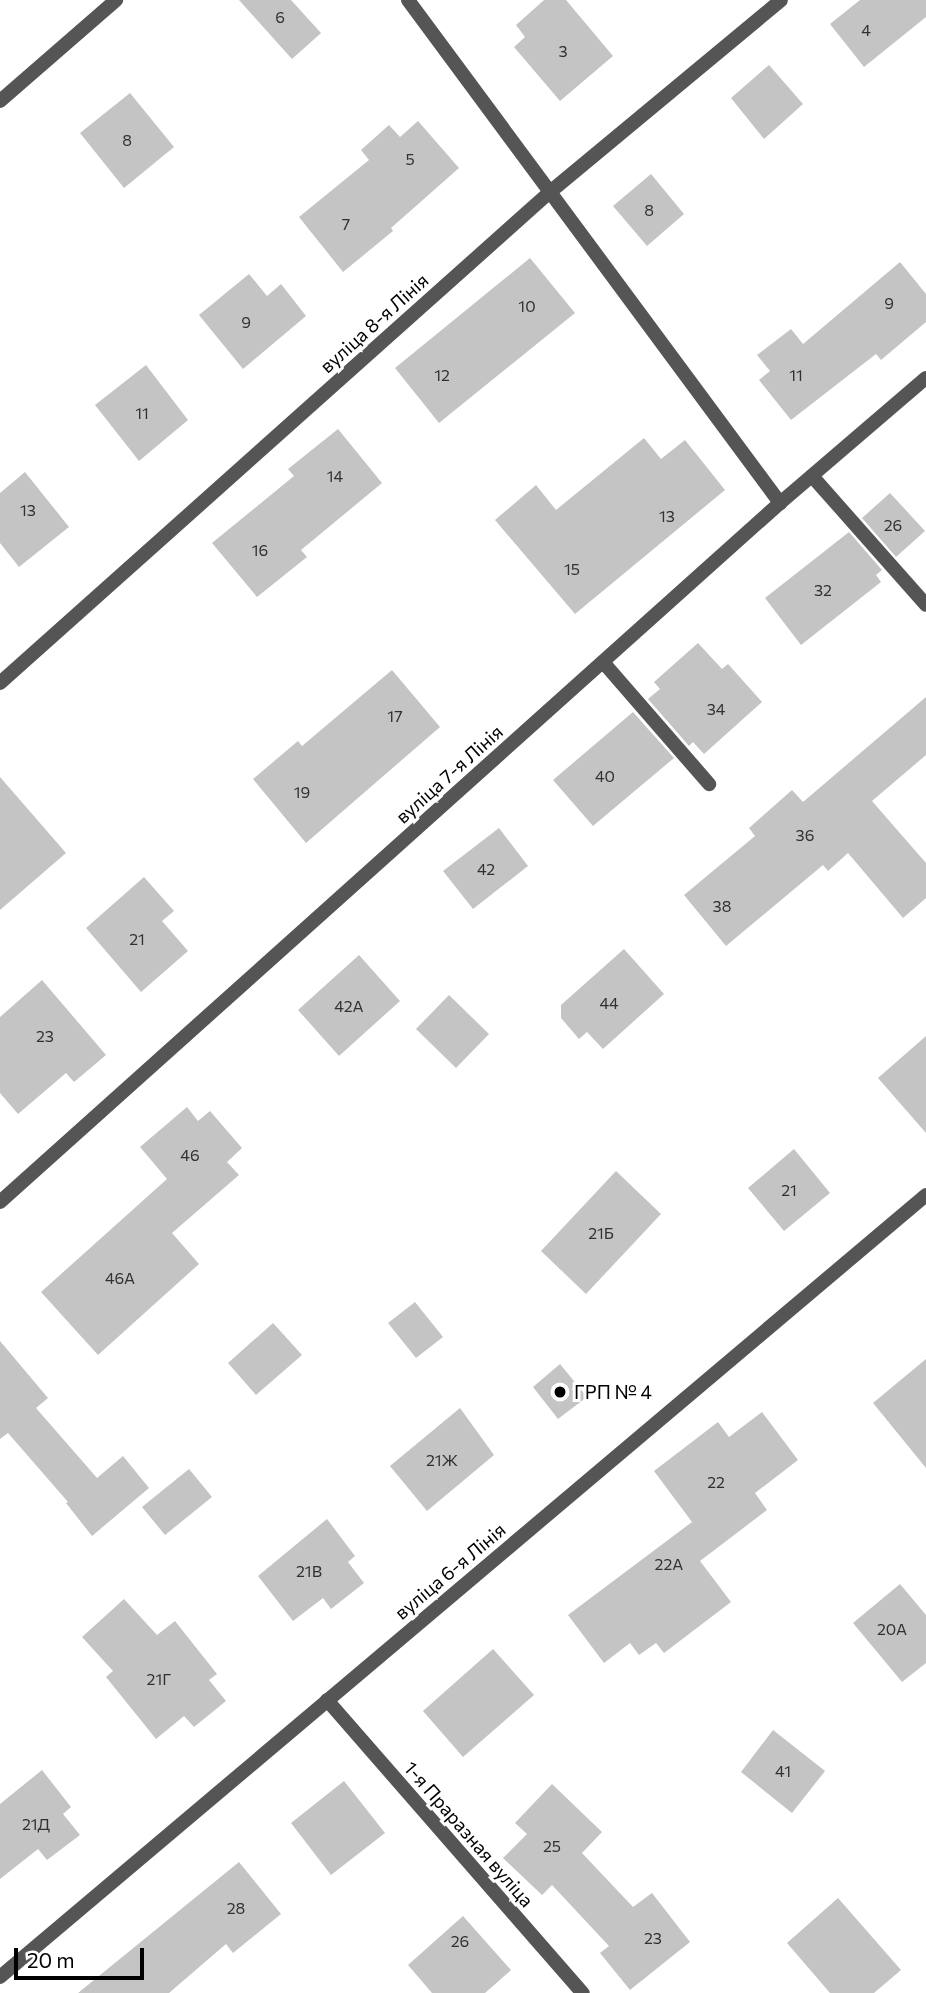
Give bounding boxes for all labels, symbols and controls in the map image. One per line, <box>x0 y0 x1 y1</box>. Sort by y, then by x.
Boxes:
house number: 6 <box>275 7 285 27</box>
house number: 4 <box>861 20 871 40</box>
house number: 3 <box>558 41 568 61</box>
house number: 8 <box>122 130 132 150</box>
house number: 5 <box>405 149 415 169</box>
house number: 8 <box>644 200 654 220</box>
house number: 7 <box>342 214 350 234</box>
street label: вуліца 8-я Лінія <box>315 268 433 378</box>
house number: 9 <box>884 293 894 313</box>
house number: 10 <box>518 296 536 316</box>
house number: 9 <box>241 312 251 332</box>
house number: 12 <box>434 365 450 385</box>
house number: 11 <box>789 365 803 385</box>
house number: 11 <box>135 403 149 423</box>
house number: 14 <box>327 466 343 486</box>
house number: 13 <box>20 500 36 520</box>
house number: 13 <box>659 506 675 526</box>
house number: 26 <box>884 515 902 535</box>
house number: 16 <box>252 540 268 560</box>
house number: 15 <box>564 559 580 579</box>
house number: 32 <box>814 580 832 600</box>
house number: 34 <box>707 699 725 719</box>
house number: 17 <box>387 706 403 726</box>
street label: вуліца 7-я Лінія <box>391 720 507 828</box>
house number: 40 <box>595 766 615 786</box>
house number: 19 <box>294 782 310 802</box>
house number: 36 <box>796 825 814 845</box>
house number: 42 <box>477 859 495 879</box>
house number: 38 <box>713 896 731 916</box>
house number: 21 <box>129 929 145 949</box>
house number: 44 <box>599 993 619 1013</box>
house number: 42А <box>334 996 364 1016</box>
house number: 23 <box>36 1026 54 1046</box>
house number: 46 <box>180 1145 200 1165</box>
house number: 21 <box>781 1180 797 1200</box>
house number: 21Б <box>588 1223 614 1243</box>
house number: 46А <box>105 1268 135 1288</box>
place label: ГРП № 4 <box>574 1381 652 1403</box>
marker: ГРП № 4 <box>552 1384 568 1400</box>
house number: 21Ж <box>426 1450 458 1470</box>
house number: 22 <box>707 1472 725 1492</box>
street label: вуліца 6-я Лінія <box>390 1518 510 1624</box>
house number: 22А <box>655 1554 683 1574</box>
house number: 21В <box>296 1561 322 1581</box>
house number: 20А <box>877 1619 907 1639</box>
house number: 21Г <box>147 1669 171 1689</box>
street label: 1-я Праразная вуліца <box>400 1757 538 1911</box>
house number: 41 <box>775 1761 791 1781</box>
house number: 21Д <box>22 1814 50 1834</box>
house number: 25 <box>543 1836 561 1856</box>
house number: 28 <box>227 1898 245 1918</box>
house number: 23 <box>644 1928 662 1948</box>
house number: 26 <box>451 1931 469 1951</box>
scale bar <box>18 1934 147 1978</box>
text: 20 m <box>27 1947 75 1972</box>

